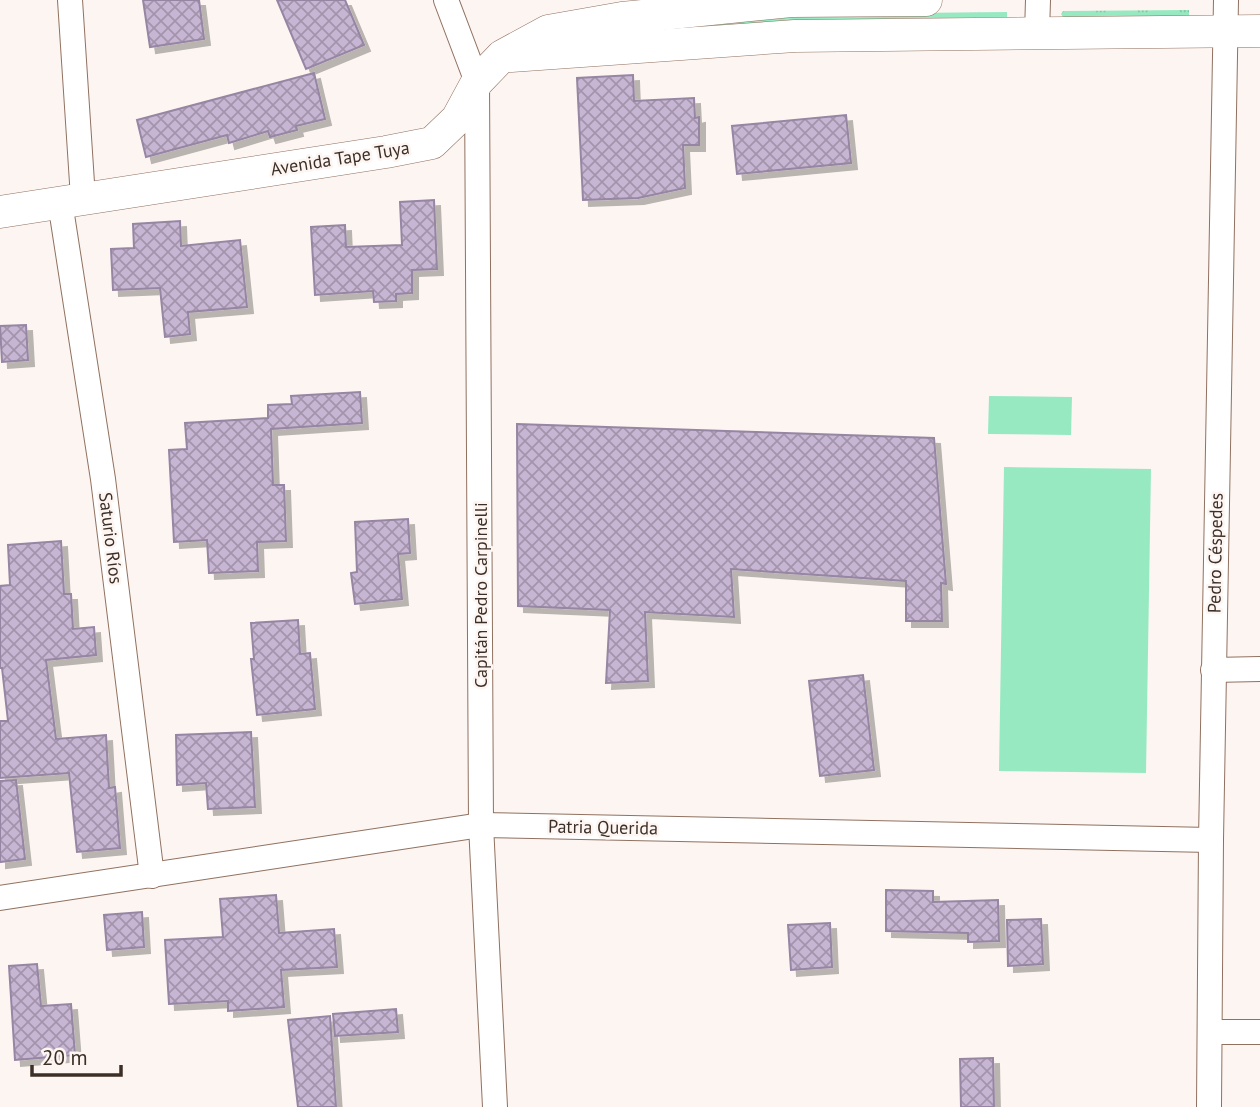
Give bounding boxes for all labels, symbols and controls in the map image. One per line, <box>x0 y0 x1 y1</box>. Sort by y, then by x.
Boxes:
street label: Avenida Tape Tuya <box>269 136 411 180</box>
street label: Saturio Ríos <box>94 491 128 585</box>
street label: Pedro Céspedes <box>1202 493 1228 613</box>
street label: Capitán Pedro Carpinelli <box>469 502 492 688</box>
street label: Patria Querida <box>548 815 658 839</box>
scale bar <box>32 1034 121 1078</box>
text: 20 m <box>42 1044 88 1071</box>

